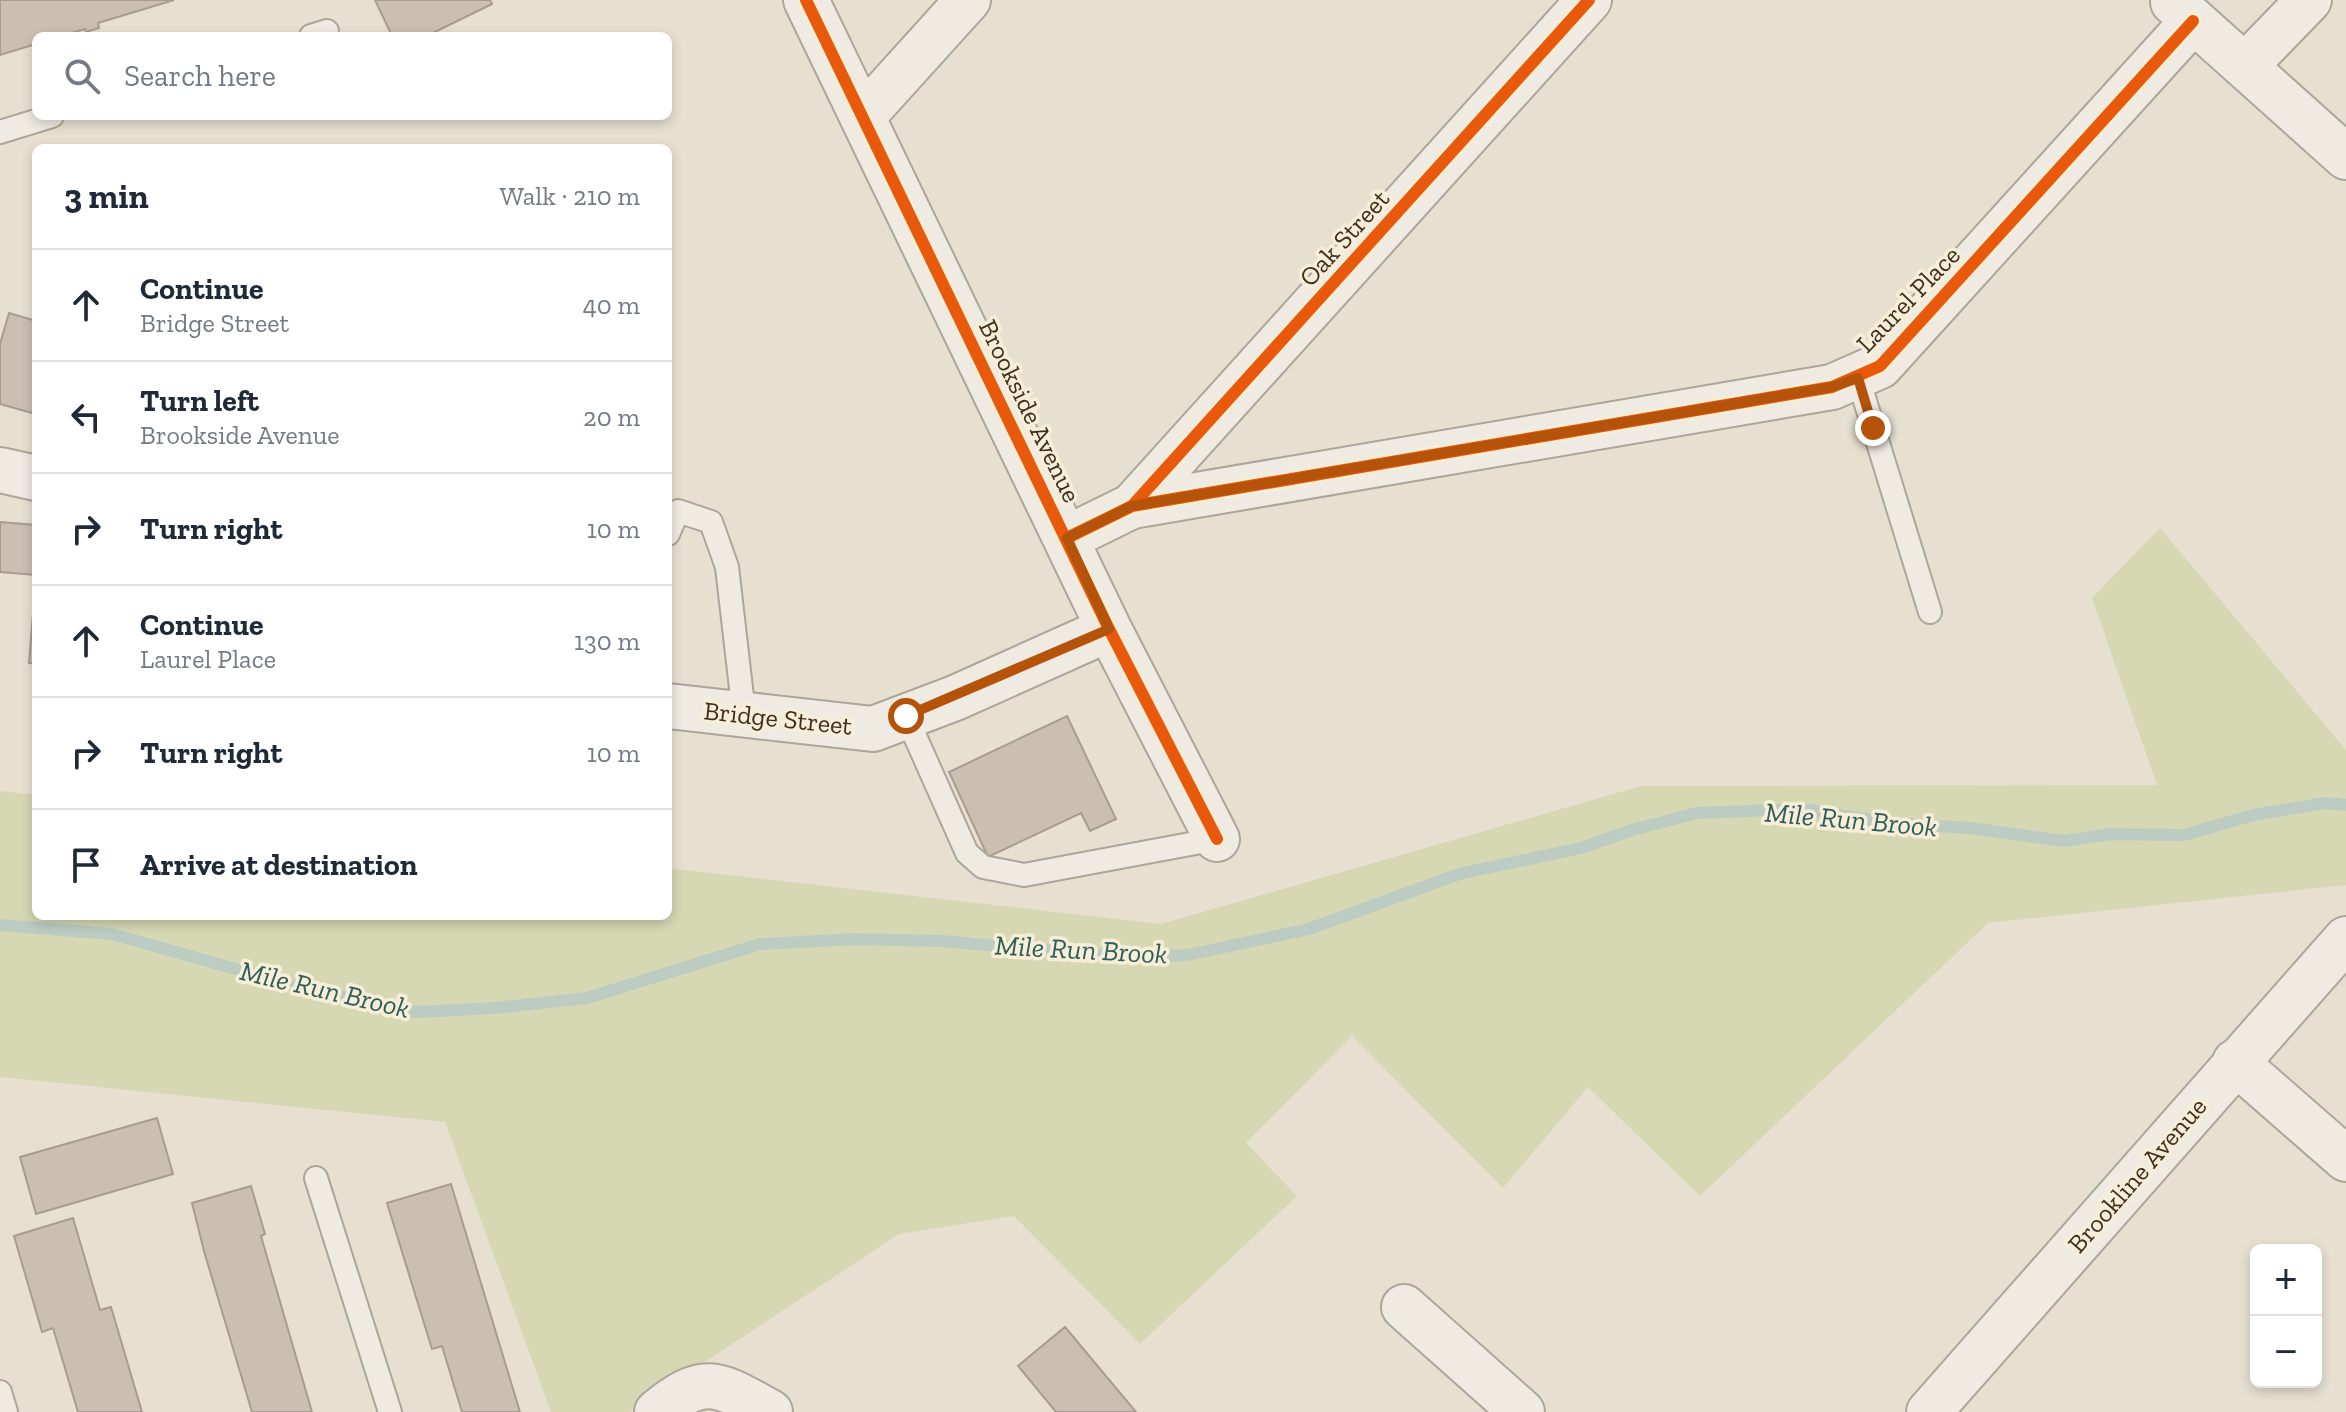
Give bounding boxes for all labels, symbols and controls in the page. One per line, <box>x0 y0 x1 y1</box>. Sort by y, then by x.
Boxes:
search box <box>32 32 672 120</box>
icon: search <box>60 54 104 98</box>
text: Search here <box>124 58 276 94</box>
text: 3 min <box>64 176 149 217</box>
text: Walk · 210 m <box>500 180 640 212</box>
street label: Oak Street <box>1292 183 1396 293</box>
street label: Laurel Place <box>1849 239 1967 359</box>
text: Continue <box>140 271 264 307</box>
icon: ahead <box>64 283 108 327</box>
text: 40 m <box>583 289 640 321</box>
text: Bridge Street <box>140 307 289 339</box>
street label: Brookside Avenue <box>972 314 1088 508</box>
text: Turn left <box>140 383 259 419</box>
icon: left <box>64 395 108 439</box>
text: 20 m <box>583 401 640 433</box>
route end <box>1855 410 1891 446</box>
text: Brookside Avenue <box>140 419 339 451</box>
icon: right <box>64 507 108 551</box>
text: Turn right <box>140 511 282 547</box>
text: 10 m <box>587 513 640 545</box>
text: Continue <box>140 607 264 643</box>
icon: ahead <box>64 619 108 663</box>
text: 130 m <box>574 625 640 657</box>
text: Laurel Place <box>140 643 276 675</box>
street label: Bridge Street <box>702 694 854 742</box>
route start <box>888 698 924 734</box>
icon: right <box>64 731 108 775</box>
text: Turn right <box>140 735 282 771</box>
text: 10 m <box>587 737 640 769</box>
water label: Mile Run Brook <box>1763 796 1938 843</box>
icon: arrive <box>64 843 108 887</box>
text: Arrive at destination <box>140 847 417 883</box>
water label: Mile Run Brook <box>994 928 1168 970</box>
water label: Mile Run Brook <box>237 954 413 1025</box>
street label: Brookline Avenue <box>2061 1091 2213 1259</box>
map controls <box>2250 1244 2322 1388</box>
button: + <box>2250 1244 2322 1316</box>
button: − <box>2250 1316 2322 1388</box>

